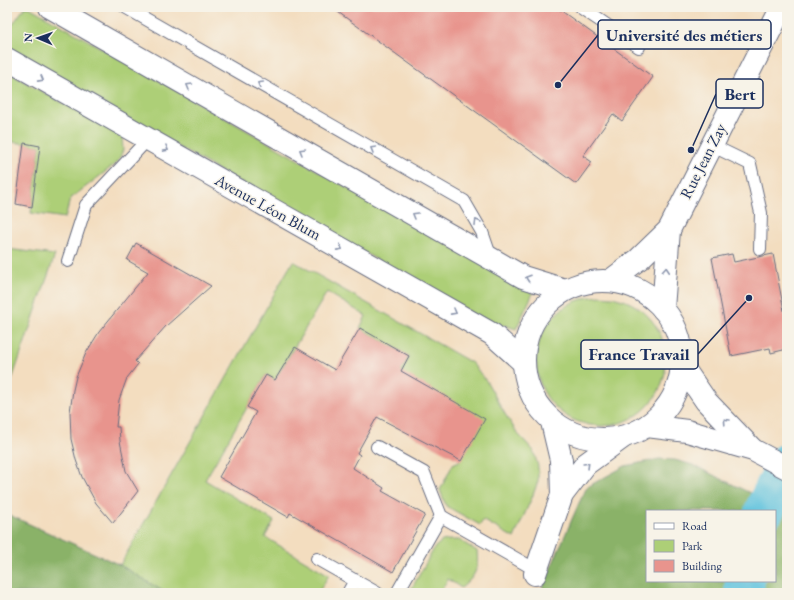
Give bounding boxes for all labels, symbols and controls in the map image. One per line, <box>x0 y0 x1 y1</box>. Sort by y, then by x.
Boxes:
north arrow <box>18 18 58 58</box>
callout: Université des métiers <box>598 20 771 49</box>
text: Université des métiers <box>606 24 762 46</box>
text: N <box>21 33 35 42</box>
one-way arrow <box>37 74 44 81</box>
callout: Bert <box>716 79 763 108</box>
one-way arrow <box>257 82 264 89</box>
text: Bert <box>724 83 756 105</box>
one-way arrow <box>186 84 193 91</box>
street label: Rue Jean Zay <box>675 119 731 202</box>
one-way arrow <box>162 145 169 152</box>
one-way arrow <box>370 146 377 153</box>
one-way arrow <box>299 148 306 155</box>
street label: Avenue Léon Blum <box>210 169 325 245</box>
one-way arrow <box>412 212 419 220</box>
one-way arrow <box>474 219 481 226</box>
one-way arrow <box>336 243 343 250</box>
one-way arrow <box>662 267 671 274</box>
one-way arrow <box>525 274 532 283</box>
one-way arrow <box>449 307 457 314</box>
callout: France Travail <box>581 340 698 369</box>
text: France Travail <box>588 343 690 365</box>
one-way arrow <box>723 418 731 426</box>
one-way arrow <box>582 462 590 470</box>
legend <box>646 510 776 582</box>
text: Road <box>682 518 708 534</box>
text: Park <box>682 538 703 554</box>
text: Building <box>682 558 723 574</box>

